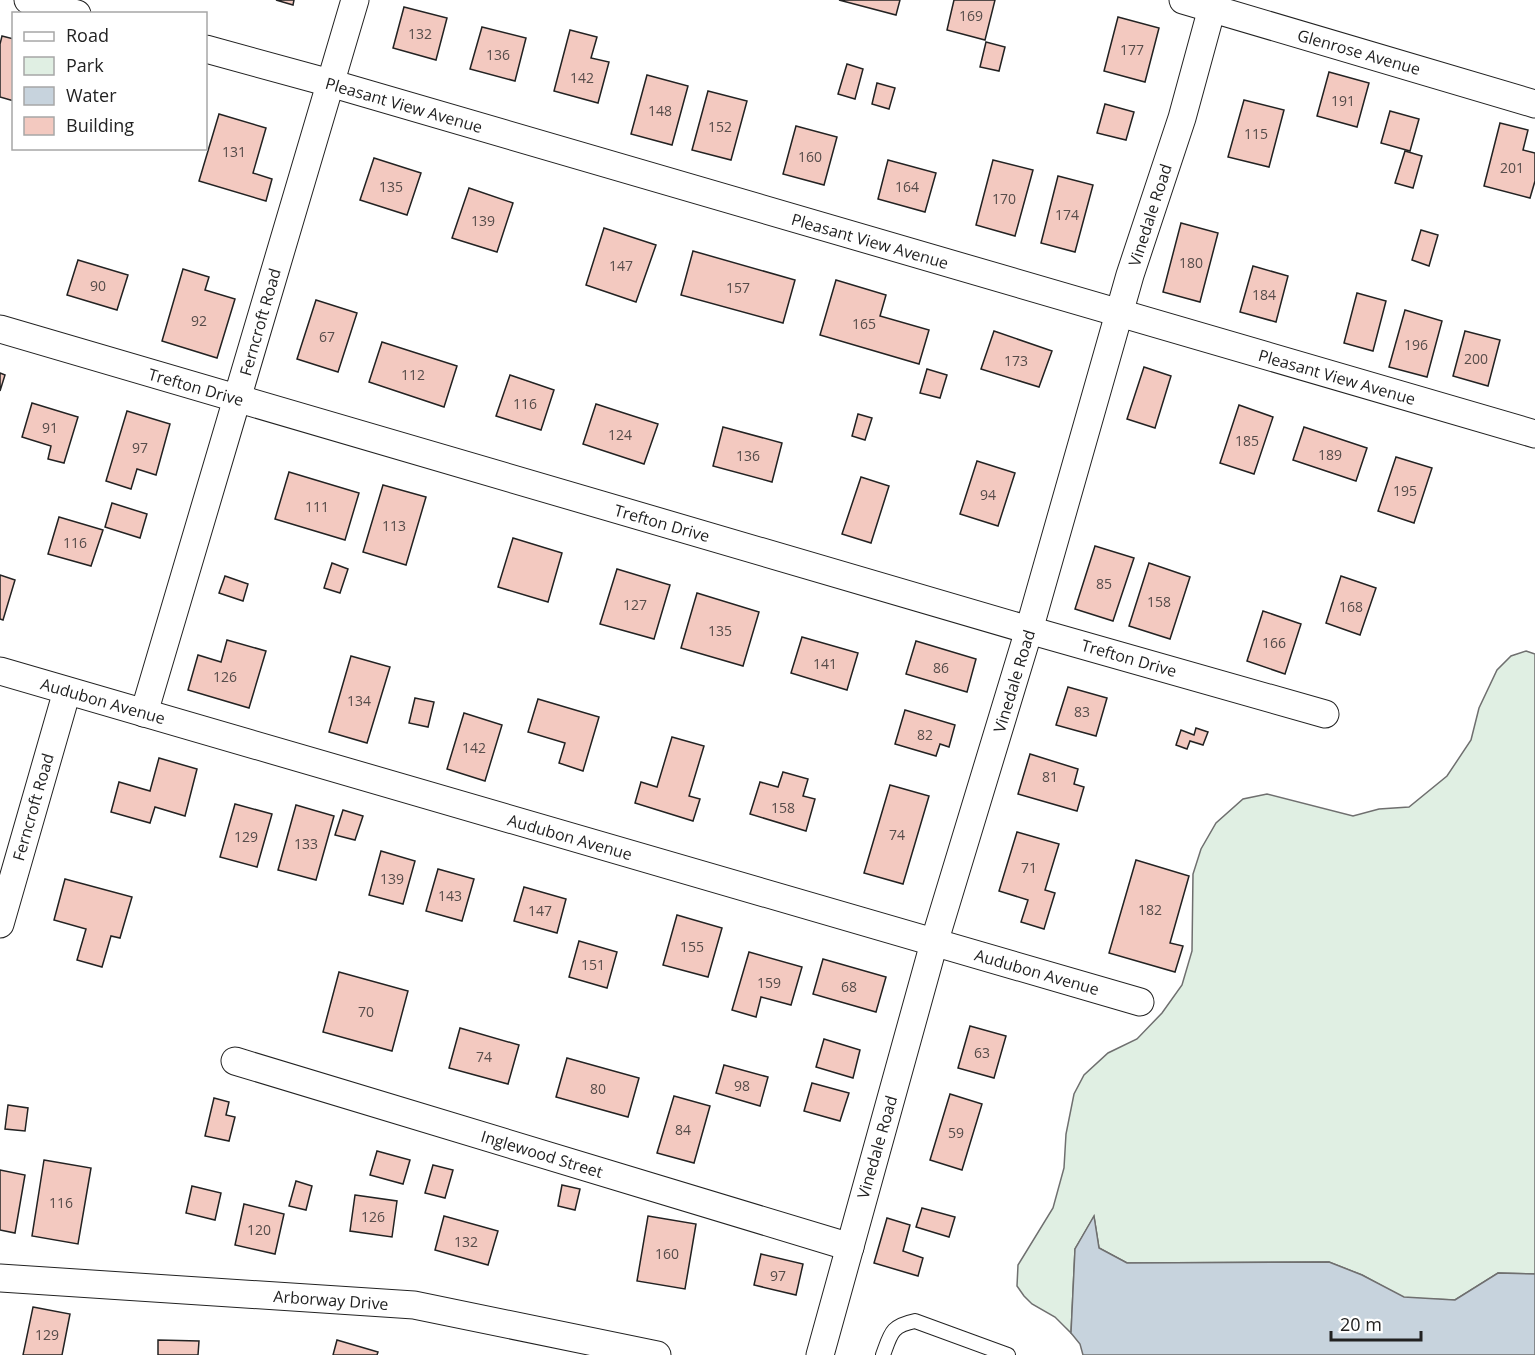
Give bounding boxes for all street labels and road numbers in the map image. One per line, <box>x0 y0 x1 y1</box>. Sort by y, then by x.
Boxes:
street label: Glenrose Avenue <box>1295 24 1423 80</box>
street label: Pleasant View Avenue <box>323 72 485 138</box>
street label: Vinedale Road <box>1123 161 1177 269</box>
street label: Pleasant View Avenue <box>789 208 951 274</box>
street label: Ferncroft Road <box>234 266 286 378</box>
street label: Pleasant View Avenue <box>1256 344 1418 410</box>
street label: Trefton Drive <box>146 363 246 411</box>
street label: Trefton Drive <box>612 499 712 547</box>
street label: Vinedale Road <box>988 627 1040 735</box>
street label: Trefton Drive <box>1079 634 1179 682</box>
street label: Audubon Avenue <box>38 673 168 729</box>
street label: Ferncroft Road <box>7 751 59 863</box>
street label: Audubon Avenue <box>505 809 635 865</box>
street label: Audubon Avenue <box>972 944 1102 1000</box>
street label: Vinedale Road <box>852 1093 902 1201</box>
street label: Inglewood Street <box>478 1125 606 1183</box>
street label: Arborway Drive <box>273 1285 389 1315</box>

